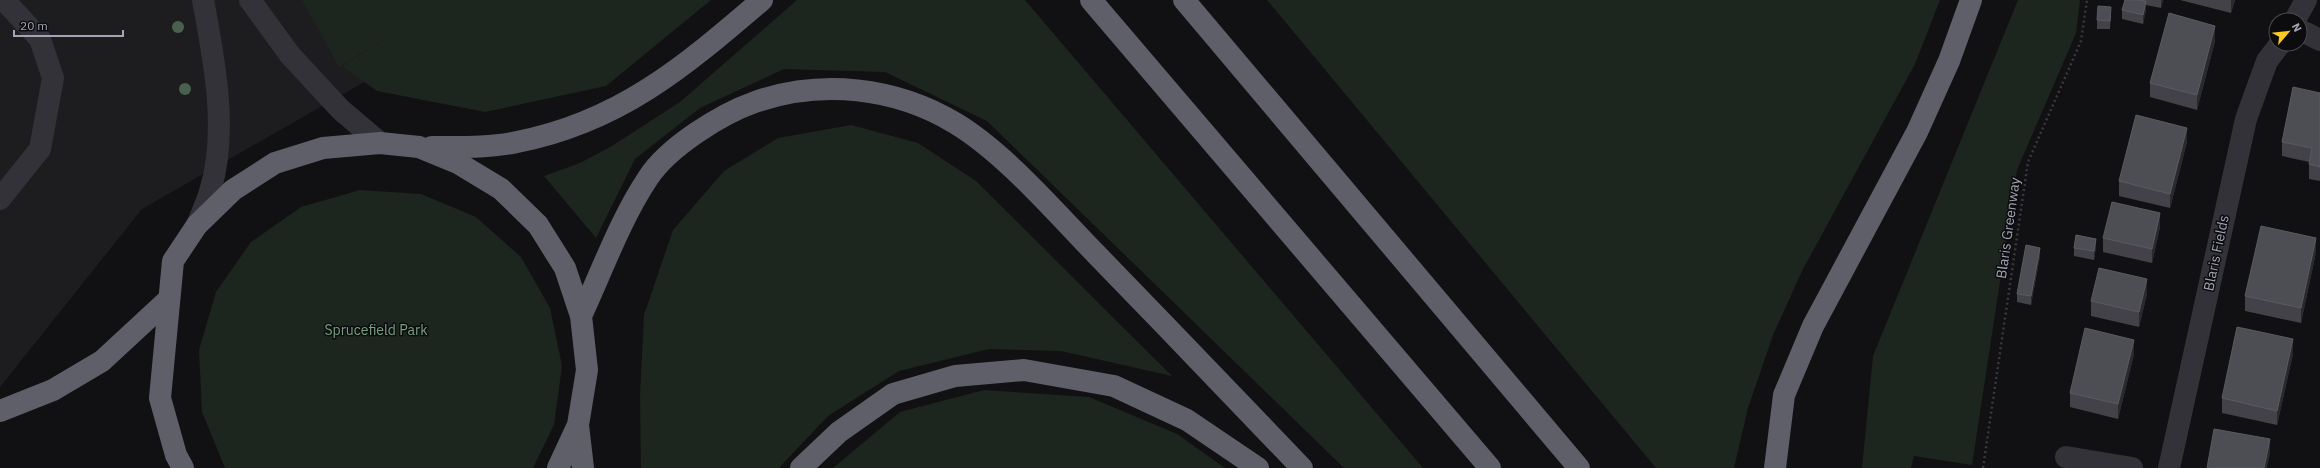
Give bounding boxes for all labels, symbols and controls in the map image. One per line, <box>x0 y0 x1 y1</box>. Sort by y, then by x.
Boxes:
scale bar <box>14 12 123 38</box>
north arrow <box>2268 12 2308 52</box>
text: 20 m <box>20 18 48 33</box>
text: N <box>2289 21 2305 34</box>
street label: Blaris Greenway <box>1992 176 2024 280</box>
street label: Blaris Fields <box>2199 213 2233 293</box>
park label: Sprucefield Park <box>324 321 428 339</box>

